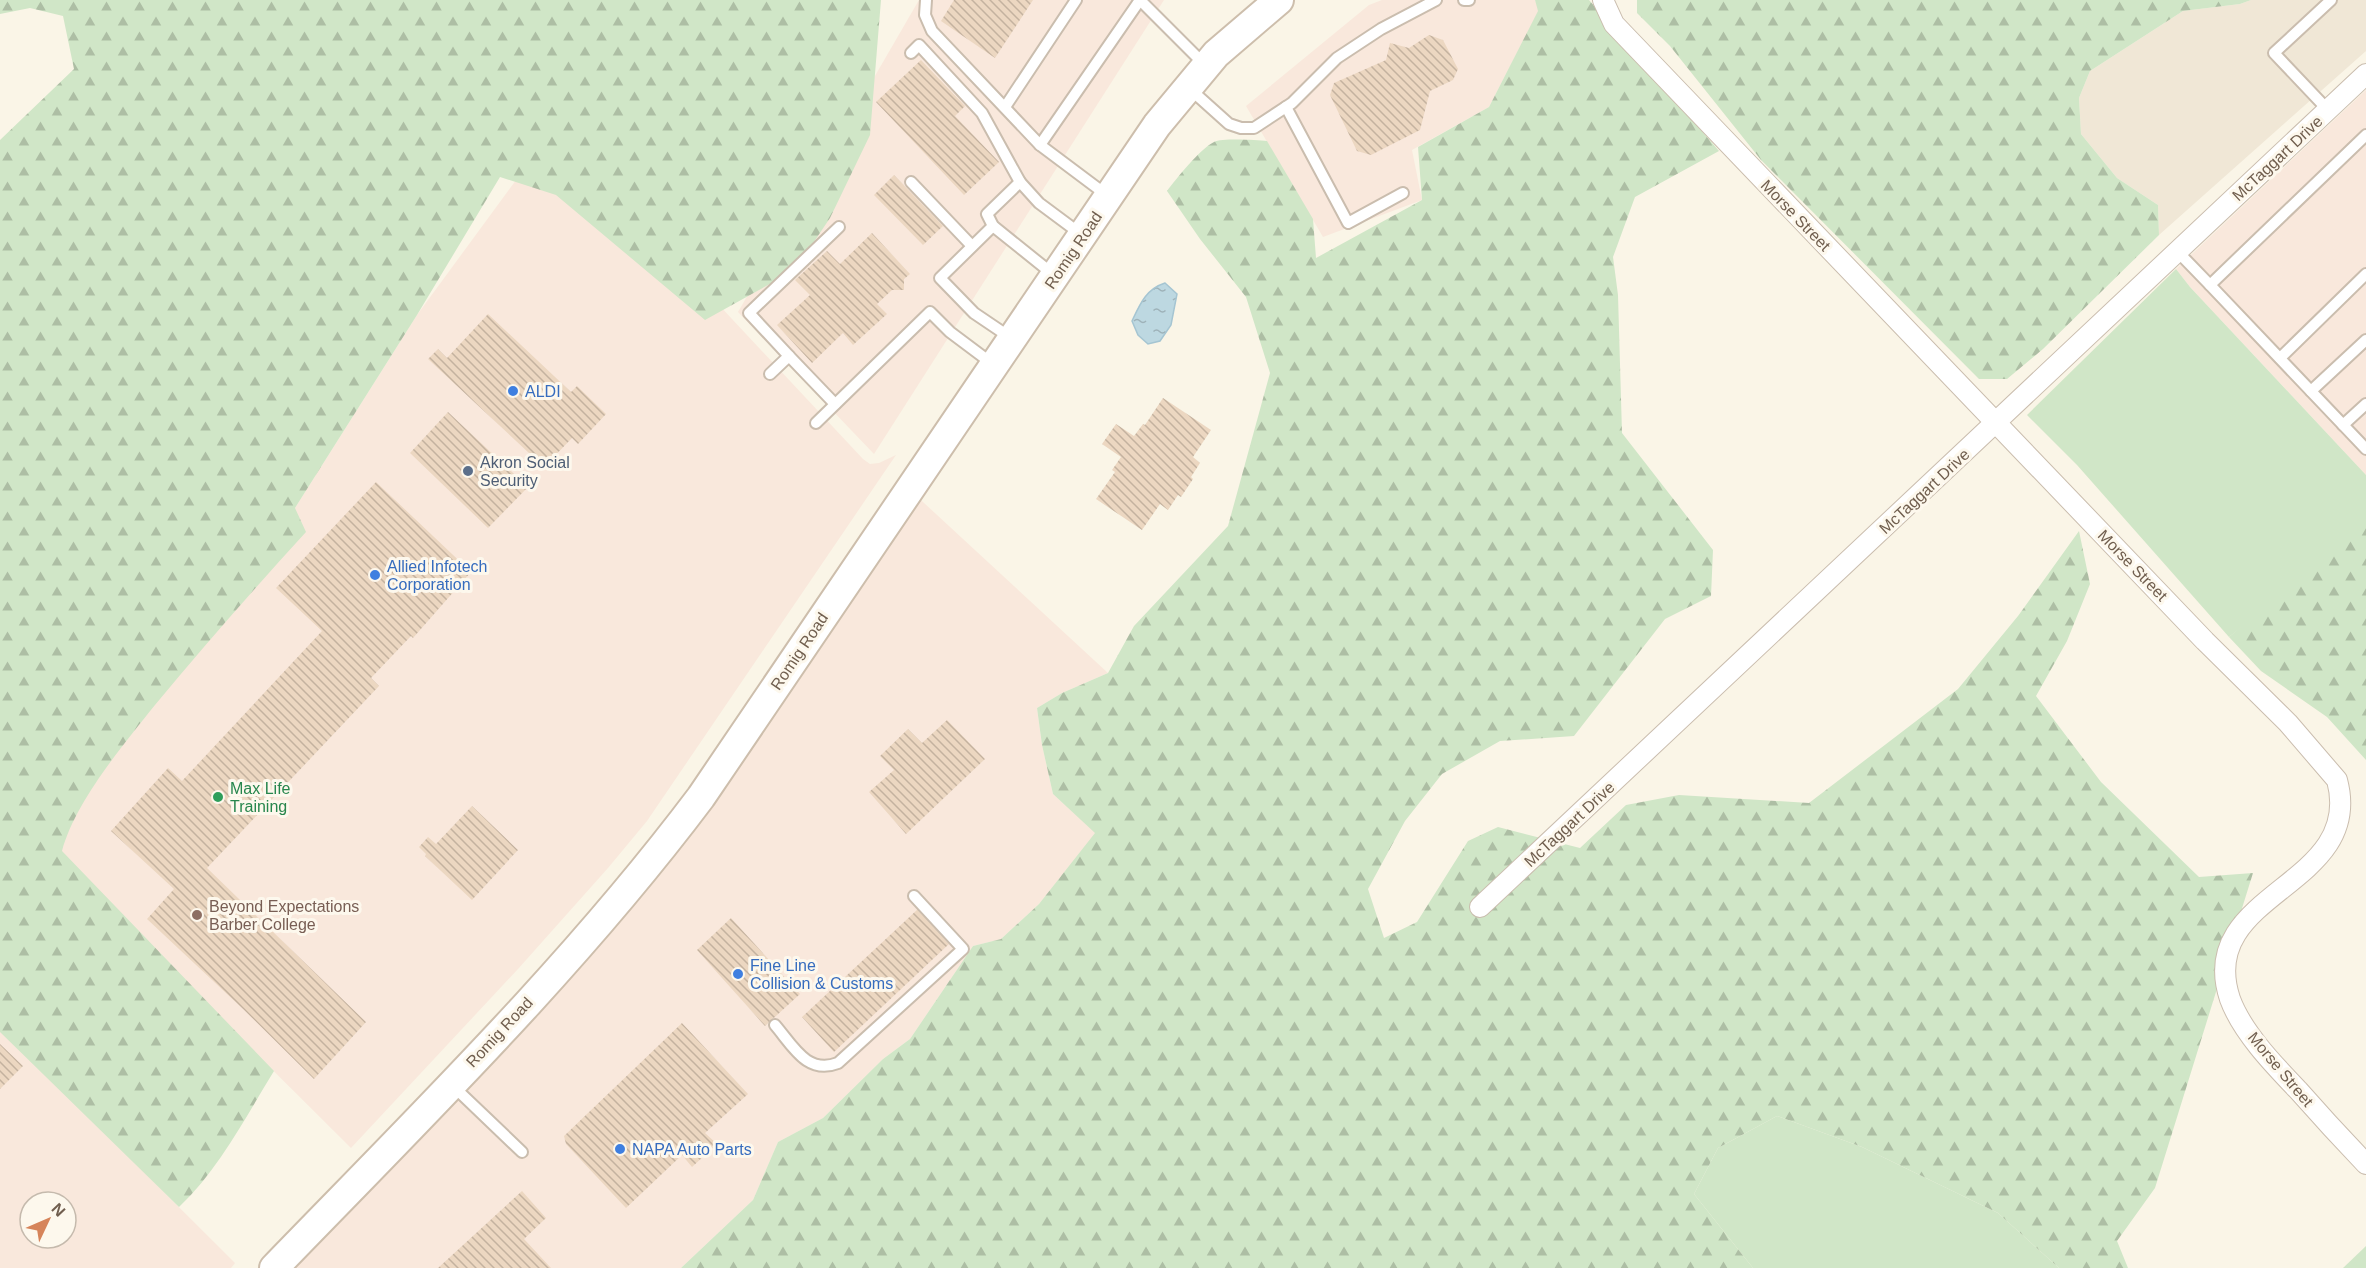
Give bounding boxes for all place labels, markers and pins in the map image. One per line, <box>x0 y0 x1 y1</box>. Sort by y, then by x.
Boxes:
place label: ALDI <box>525 383 561 400</box>
marker: ALDI <box>506 384 520 398</box>
place label: Akron Social Security <box>480 454 570 489</box>
marker: Akron Social Security <box>461 464 475 478</box>
place label: Allied Infotech Corporation <box>387 558 488 593</box>
marker: Allied Infotech Corporation <box>368 568 382 582</box>
place label: Max Life Training <box>230 780 291 815</box>
marker: Max Life Training <box>211 790 225 804</box>
place label: Beyond Expectations Barber College <box>209 898 359 933</box>
marker: Beyond Expectations Barber College <box>190 908 204 922</box>
place label: Fine Line Collision & Customs <box>750 957 893 992</box>
marker: Fine Line Collision & Customs <box>731 967 745 981</box>
place label: NAPA Auto Parts <box>632 1141 752 1158</box>
marker: NAPA Auto Parts <box>613 1142 627 1156</box>

